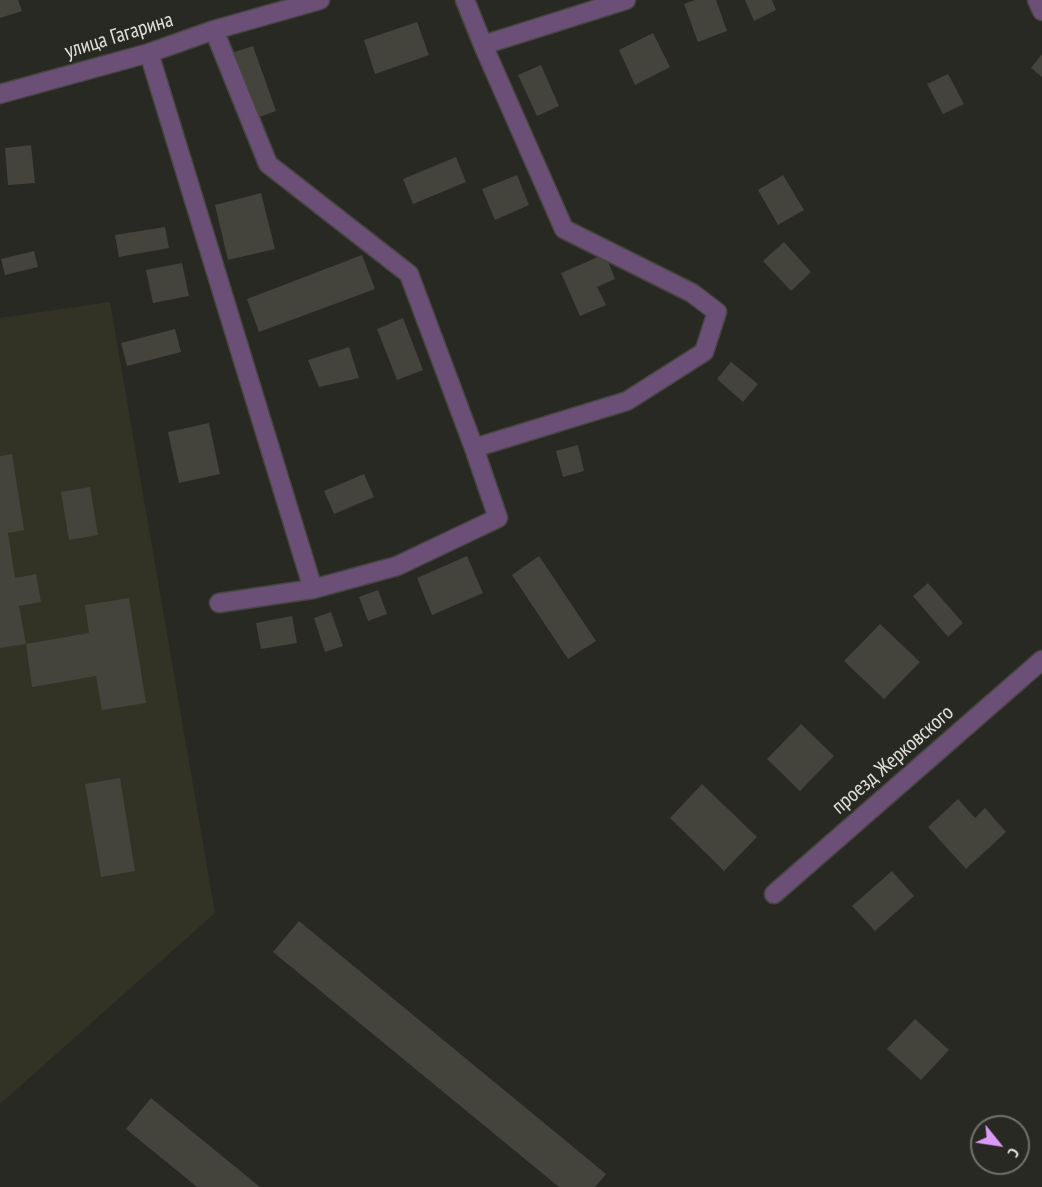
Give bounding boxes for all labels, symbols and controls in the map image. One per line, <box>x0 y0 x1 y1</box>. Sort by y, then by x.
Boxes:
street label: улица Гагарина <box>62 8 176 64</box>
street label: проезд Жерковского <box>827 700 959 820</box>
north arrow <box>970 1115 1030 1175</box>
text: С <box>1003 1145 1024 1161</box>

